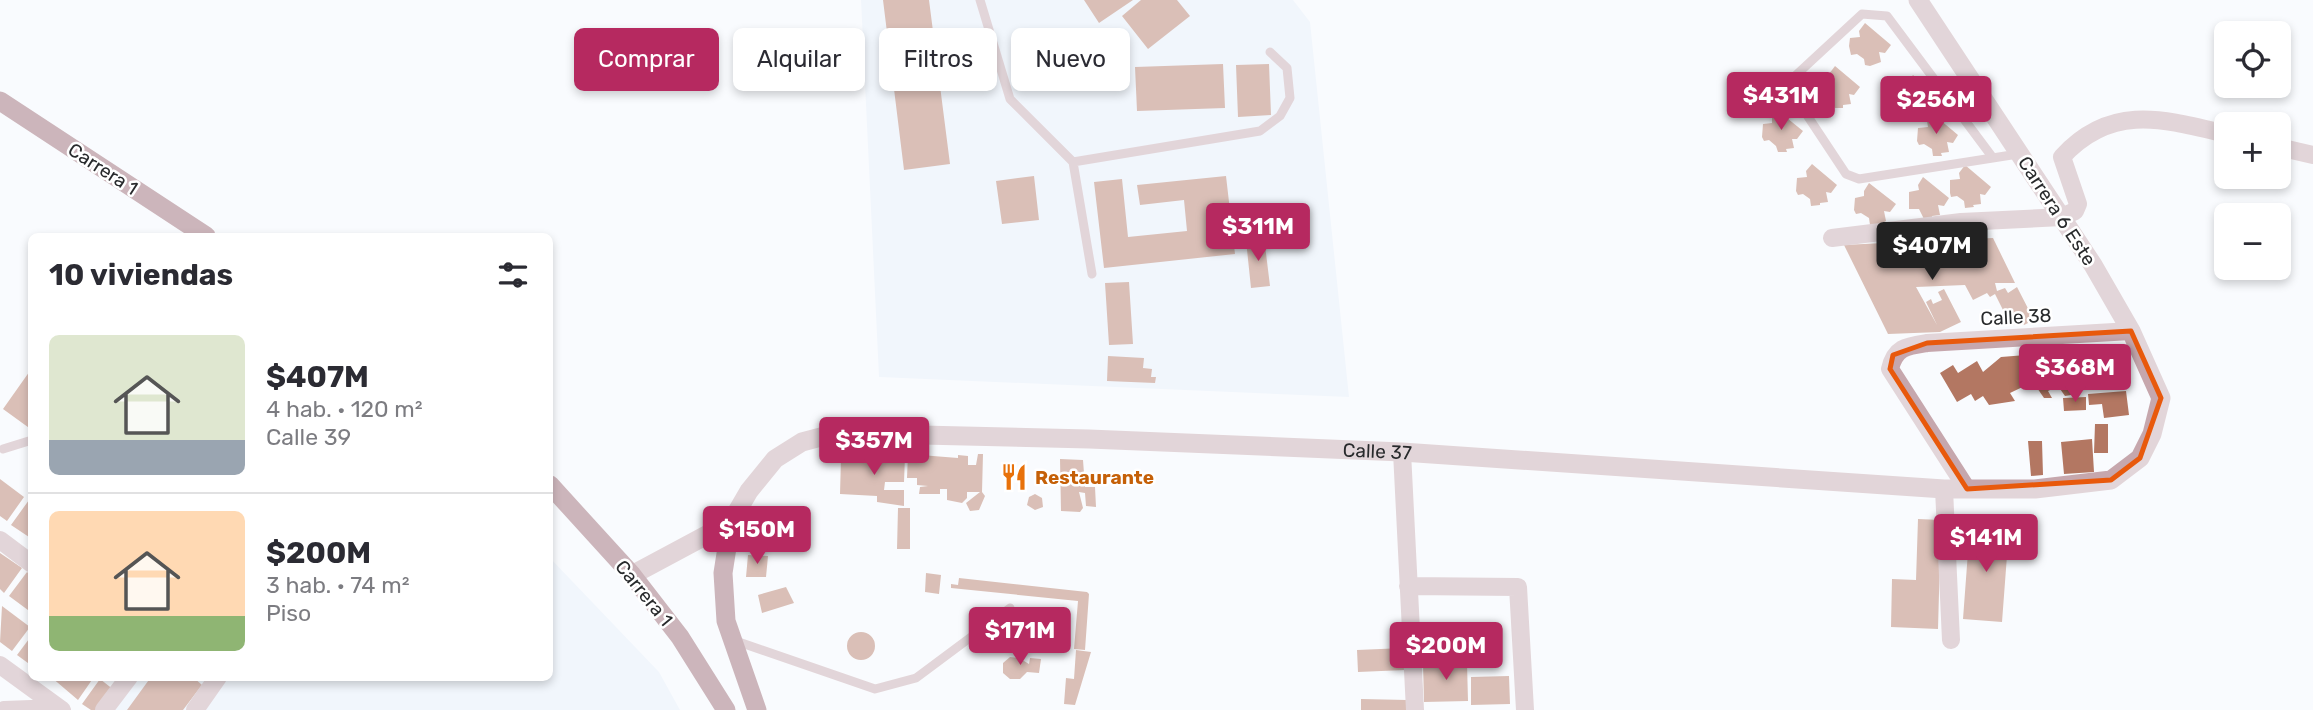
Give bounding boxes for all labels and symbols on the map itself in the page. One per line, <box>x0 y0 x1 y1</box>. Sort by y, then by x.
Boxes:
pin: $431M <box>1732 72 1830 132</box>
pin: $256M <box>1887 76 1985 136</box>
street label: Carrera 1 <box>64 138 142 200</box>
street label: Carrera 6 Este <box>2013 152 2101 270</box>
pin: $311M <box>1209 204 1307 263</box>
pin: $407M <box>1883 222 1981 282</box>
street label: Calle 38 <box>1980 304 2052 330</box>
pin: $368M <box>2026 344 2124 404</box>
pin: $357M <box>825 418 923 477</box>
street label: Calle 37 <box>1342 438 1413 464</box>
restaurant icon: Restaurante <box>999 462 1029 492</box>
place label: Restaurante <box>1035 466 1154 489</box>
pin: $150M <box>708 506 806 566</box>
pin: $141M <box>1937 514 2035 574</box>
street label: Carrera 1 <box>610 555 678 631</box>
pin: $171M <box>971 608 1069 667</box>
pin: $200M <box>1397 622 1495 682</box>

